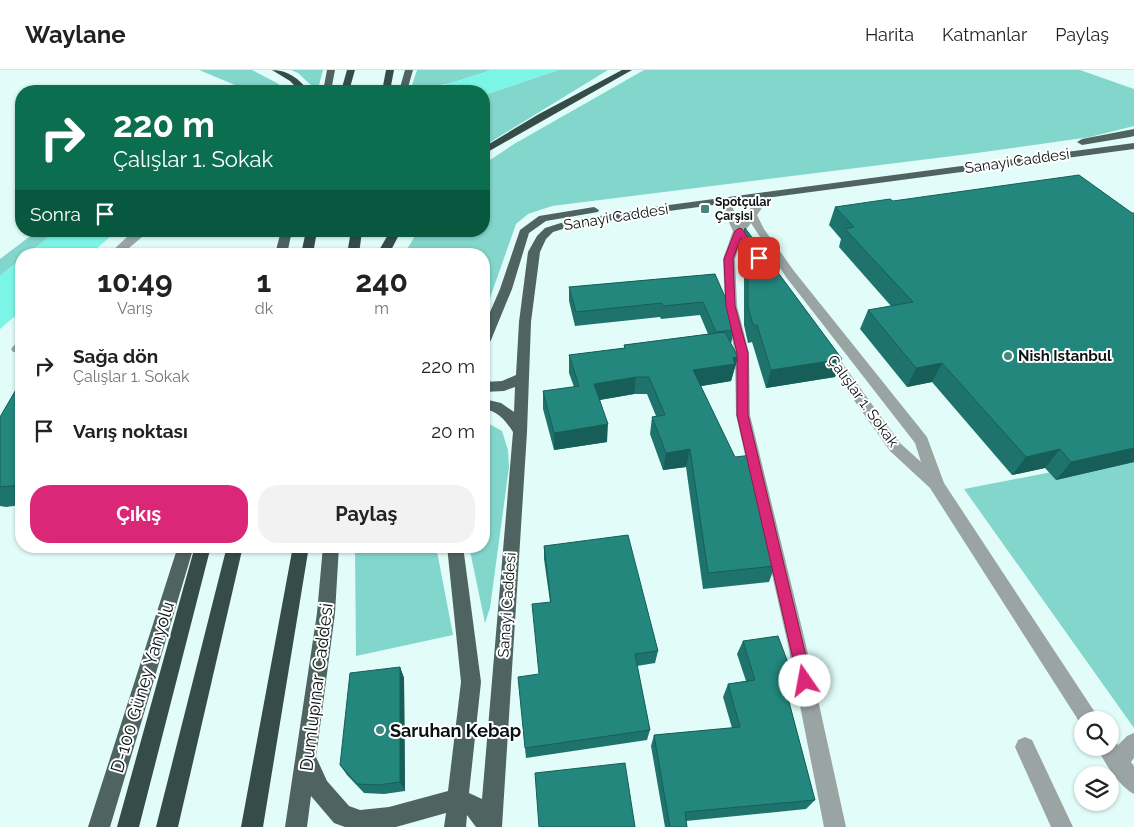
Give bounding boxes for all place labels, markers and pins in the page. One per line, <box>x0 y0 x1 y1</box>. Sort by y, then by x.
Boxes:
place label: Spotçular Çarşisi <box>715 195 772 223</box>
marker: Spotçular Çarşisi <box>699 203 711 215</box>
pin <box>738 237 780 279</box>
place label: Nish Istanbul <box>1018 347 1112 365</box>
marker: Nish Istanbul <box>1002 350 1014 362</box>
place label: Saruhan Kebap <box>390 720 521 741</box>
marker: Saruhan Kebap <box>374 724 386 736</box>

